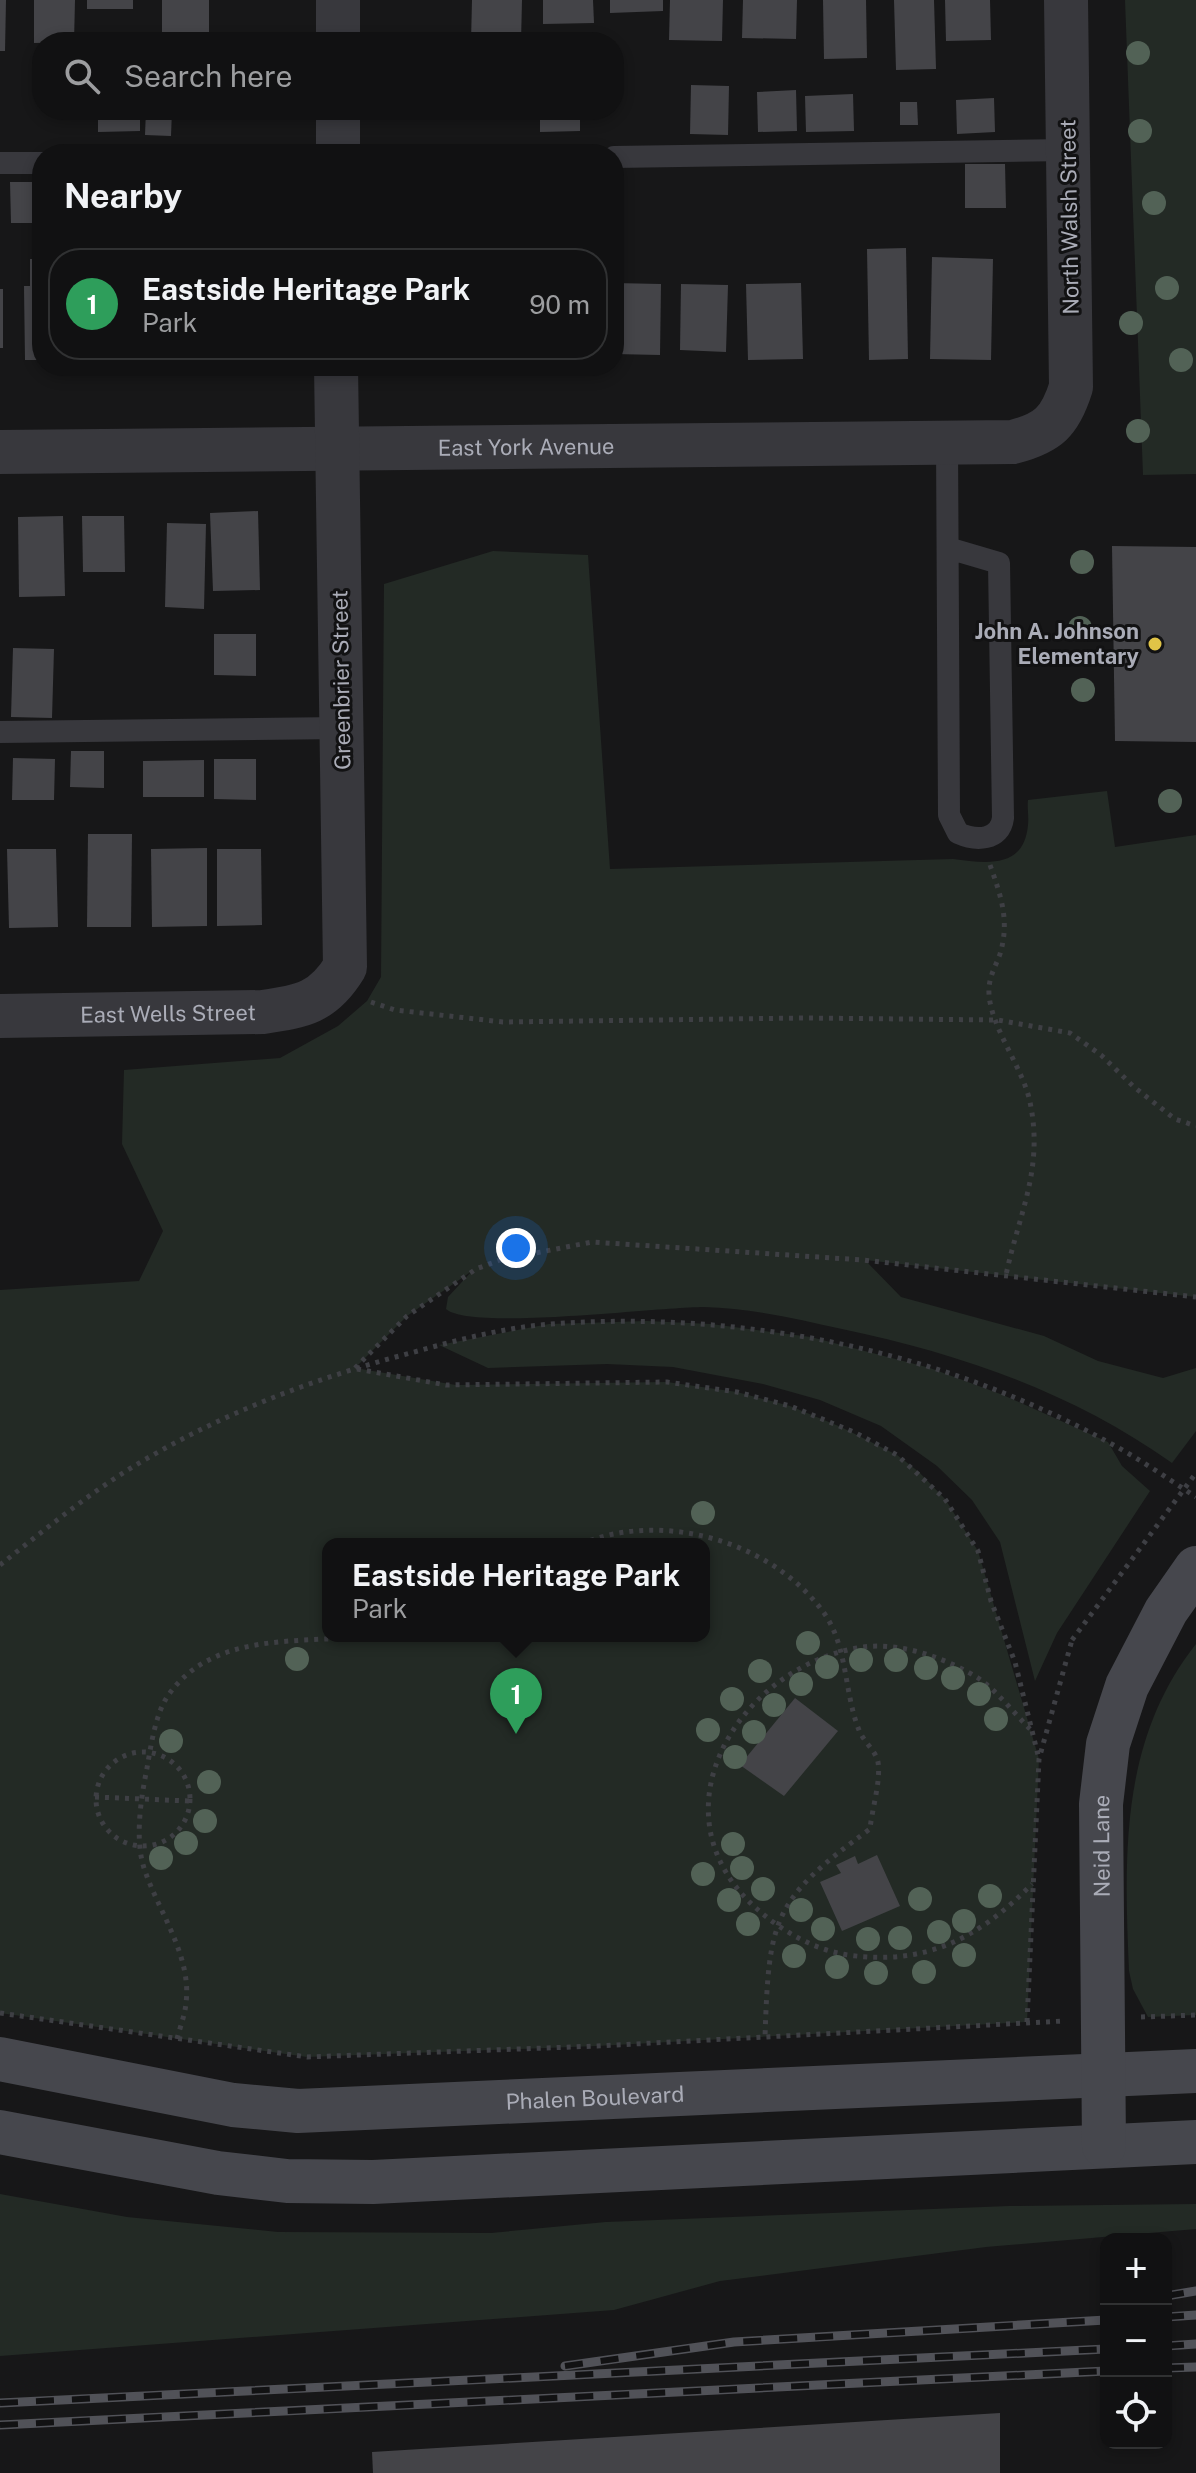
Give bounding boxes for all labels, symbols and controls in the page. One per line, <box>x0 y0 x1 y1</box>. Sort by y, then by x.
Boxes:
search box <box>32 32 624 120</box>
icon: search <box>60 54 104 98</box>
text: Search here <box>124 58 292 94</box>
street label: North Walsh Street <box>1054 119 1084 315</box>
text: Nearby <box>64 176 182 216</box>
text: Eastside Heritage Park <box>142 271 470 307</box>
text: 1 <box>86 289 98 320</box>
text: 90 m <box>529 289 590 320</box>
text: Park <box>142 307 197 338</box>
street label: East York Avenue <box>437 433 614 461</box>
street label: Greenbrier Street <box>326 590 356 770</box>
place label: John A. Johnson Elementary <box>975 618 1140 669</box>
marker: John A. Johnson Elementary <box>1146 635 1164 653</box>
street label: East Wells Street <box>80 999 256 1028</box>
your location <box>496 1228 536 1268</box>
popup <box>322 1538 710 1642</box>
text: Eastside Heritage Park <box>352 1557 680 1593</box>
text: Park <box>352 1593 407 1624</box>
pin: 1 <box>490 1668 542 1734</box>
street label: Neid Lane <box>1088 1793 1115 1897</box>
street label: Phalen Boulevard <box>505 2081 685 2115</box>
map controls <box>1100 2233 1172 2449</box>
button: + <box>1100 2233 1172 2305</box>
button: − <box>1100 2305 1172 2377</box>
button: locate <box>1100 2377 1172 2449</box>

